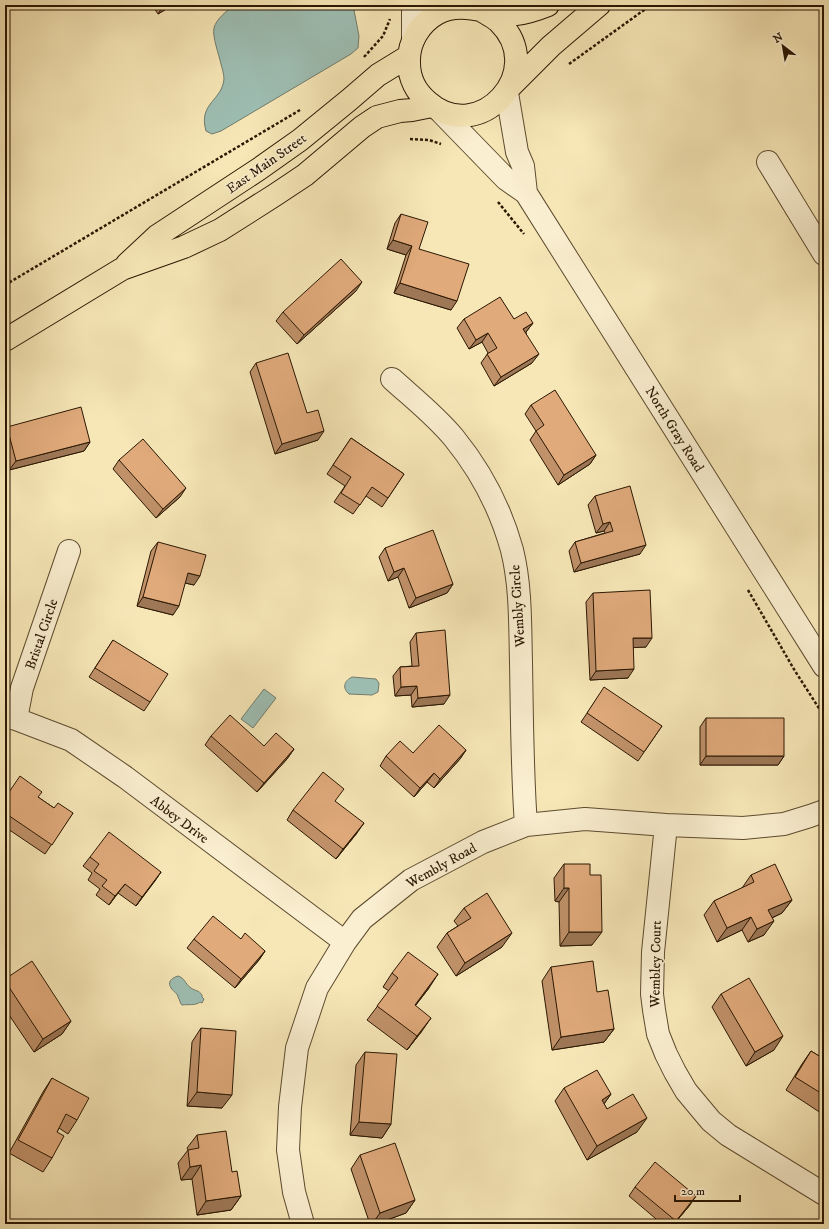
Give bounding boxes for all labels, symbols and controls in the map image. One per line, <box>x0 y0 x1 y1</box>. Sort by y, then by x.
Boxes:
north arrow <box>763 26 803 66</box>
text: N <box>771 30 786 47</box>
street label: East Main Street <box>223 129 311 198</box>
street label: North Gray Road <box>641 383 708 476</box>
street label: Wembly Circle <box>506 564 530 649</box>
street label: Bristal Circle <box>21 596 63 672</box>
street label: Abbey Drive <box>147 792 212 848</box>
street label: Wembly Road <box>402 839 480 893</box>
street label: Wembley Court <box>646 920 666 1009</box>
scale bar <box>675 1177 740 1203</box>
text: 20 m <box>681 1184 705 1199</box>

